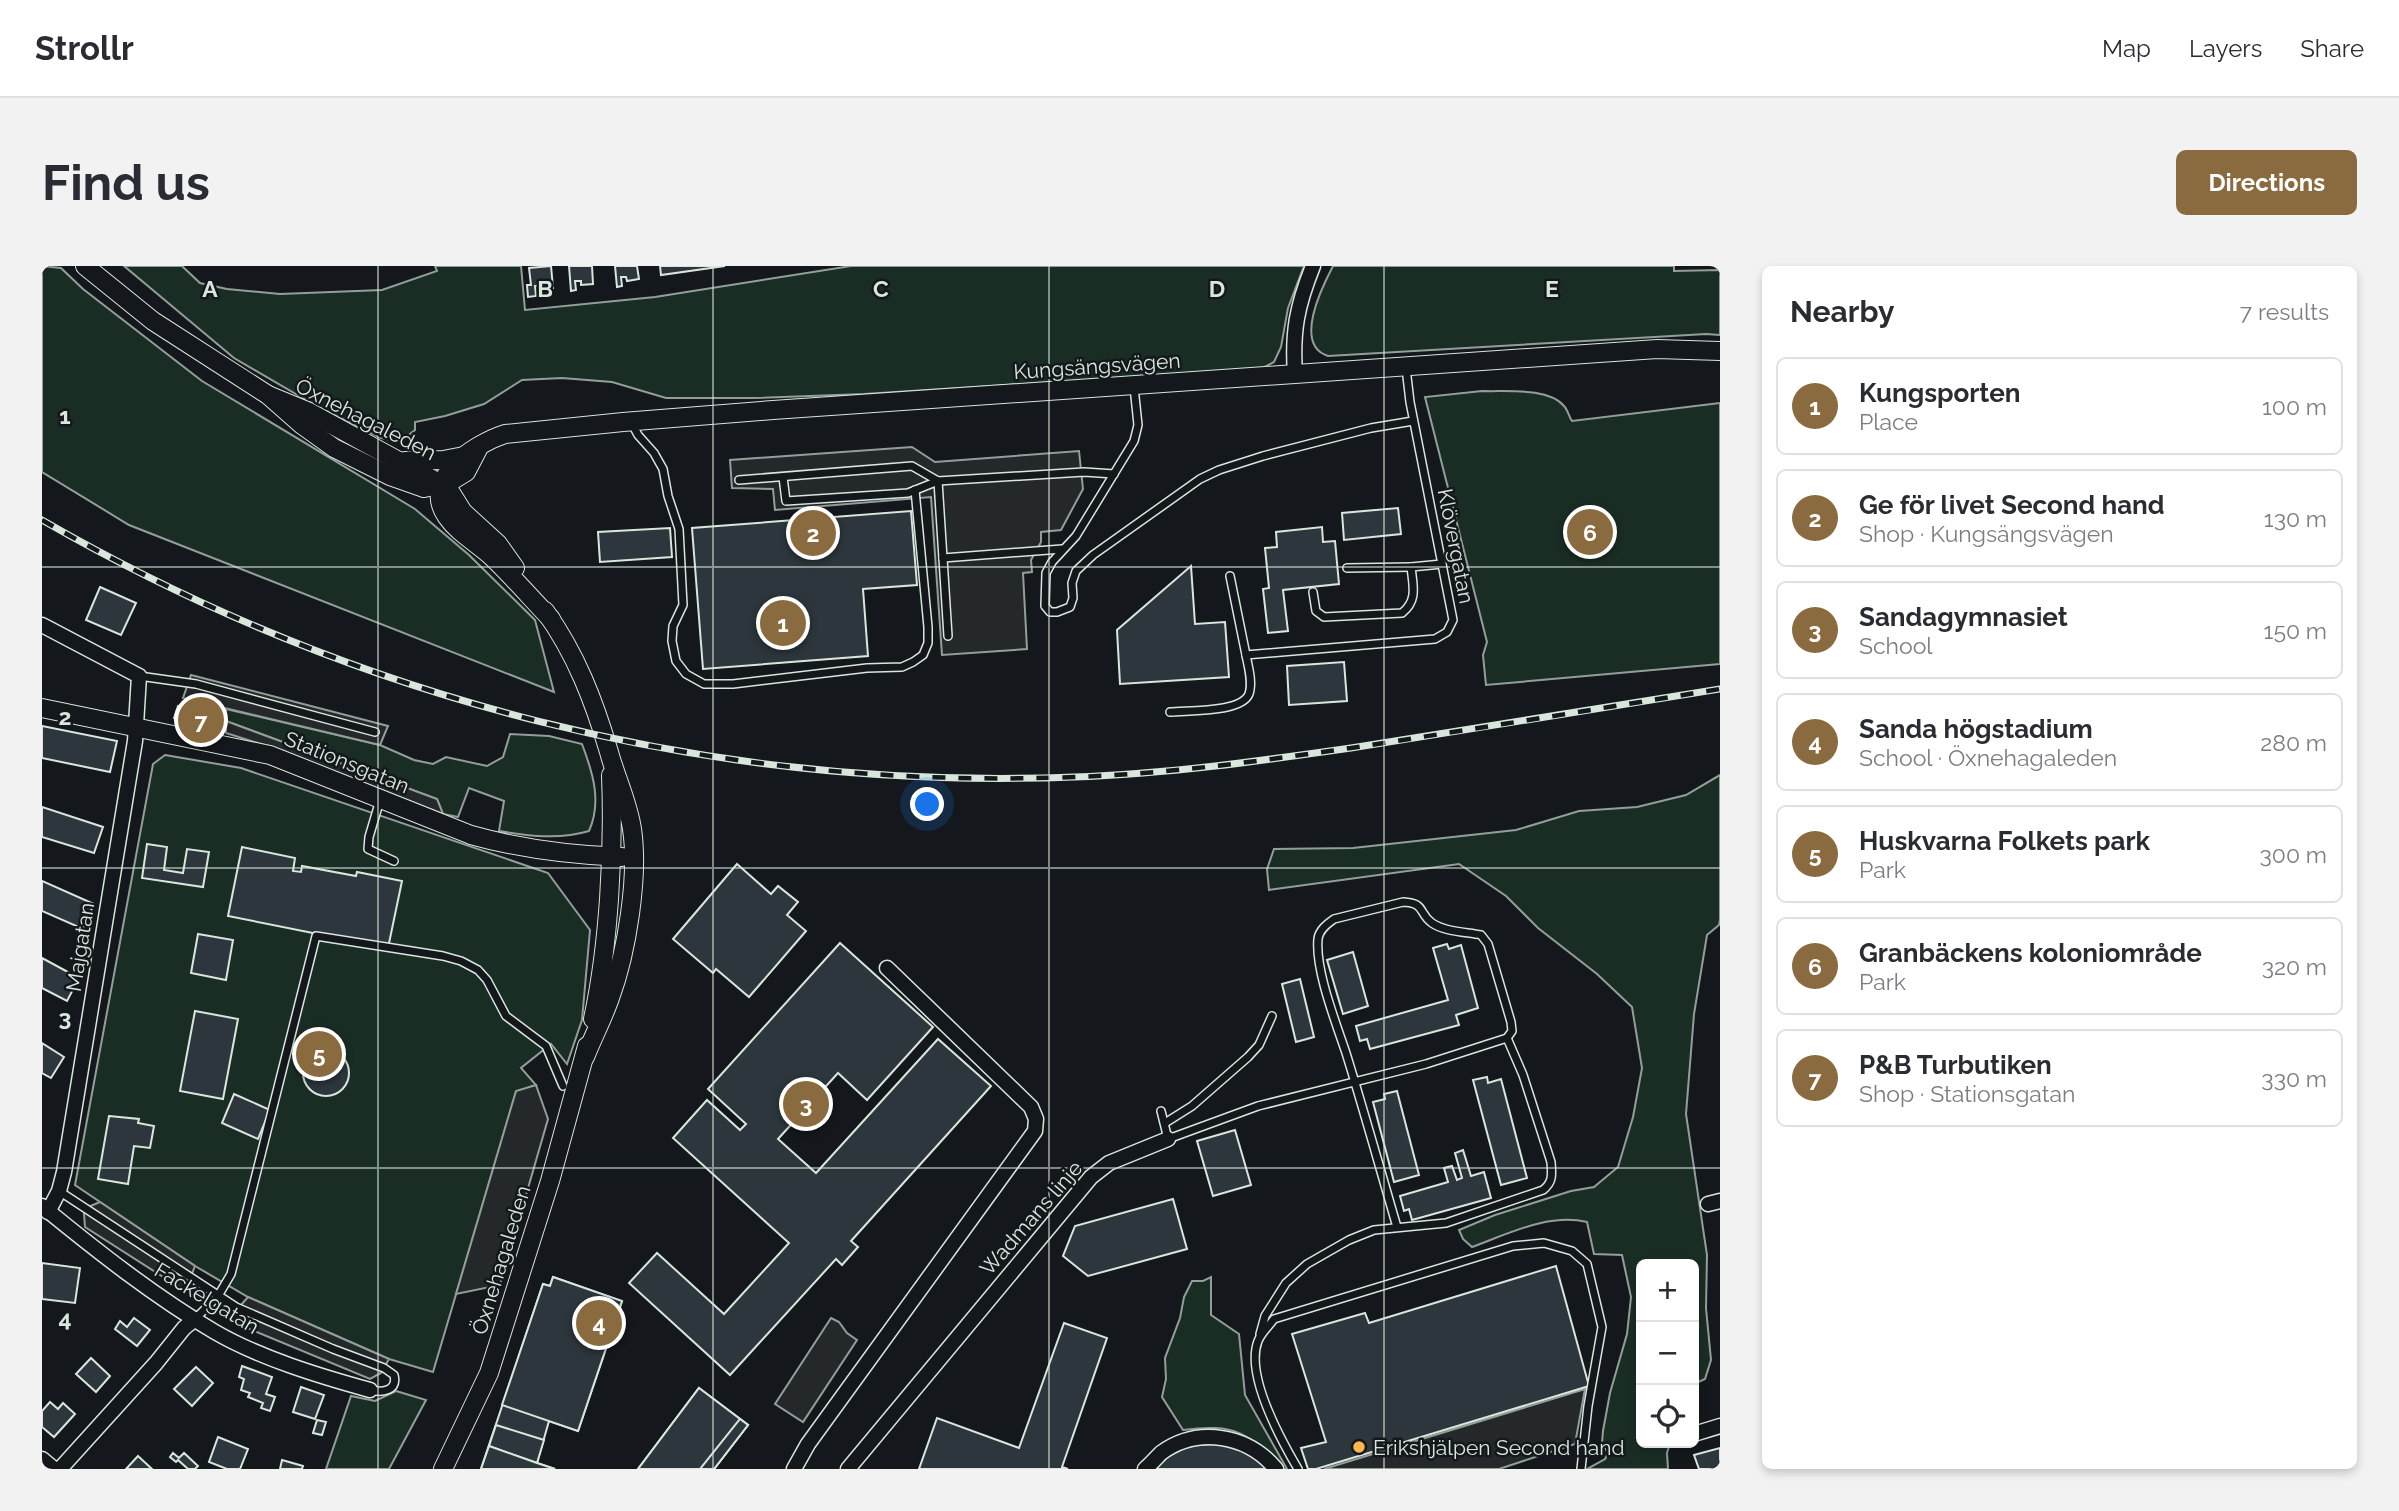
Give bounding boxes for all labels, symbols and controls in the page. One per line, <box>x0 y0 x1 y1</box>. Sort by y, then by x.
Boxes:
text: Strollr <box>35 29 134 68</box>
text: Map <box>2102 34 2151 63</box>
text: Layers <box>2189 34 2262 63</box>
text: Share <box>2300 34 2364 63</box>
button: Directions <box>2176 150 2357 215</box>
text: Find us <box>42 154 210 211</box>
text: A <box>202 275 218 302</box>
text: B <box>537 275 553 302</box>
text: C <box>873 275 889 302</box>
text: D <box>1209 275 1225 302</box>
text: E <box>1545 275 1559 302</box>
text: Nearby <box>1790 294 1894 329</box>
text: 7 results <box>2240 298 2329 325</box>
street label: Kungsängsvägen <box>1013 348 1181 384</box>
street label: Öxnehagaleden <box>291 373 441 465</box>
text: Kungsporten <box>1859 378 2020 408</box>
text: 1 <box>1809 393 1821 420</box>
text: 100 m <box>2262 393 2327 420</box>
text: 1 <box>59 402 71 429</box>
text: Place <box>1859 408 1918 435</box>
street label: Klövergatan <box>1433 486 1479 606</box>
text: Ge för livet Second hand <box>1859 490 2165 520</box>
text: 2 <box>1809 505 1821 532</box>
text: 130 m <box>2264 505 2327 532</box>
pin: 6 <box>1567 506 1613 558</box>
pin: 2 <box>790 507 836 559</box>
text: Shop · Kungsängsvägen <box>1859 520 2114 547</box>
pin: 1 <box>760 597 806 649</box>
text: Sandagymnasiet <box>1859 602 2068 632</box>
text: 3 <box>1809 617 1821 644</box>
text: 150 m <box>2264 617 2327 644</box>
text: School <box>1859 632 1933 659</box>
pin: 7 <box>178 694 224 746</box>
text: 2 <box>59 703 71 730</box>
text: Sanda högstadium <box>1859 714 2093 744</box>
street label: Stationsgatan <box>281 726 413 798</box>
text: 4 <box>1808 729 1822 756</box>
text: 280 m <box>2260 729 2327 756</box>
text: School · Öxnehagaleden <box>1859 744 2117 771</box>
your location <box>910 787 944 821</box>
text: Huskvarna Folkets park <box>1859 826 2150 856</box>
text: 5 <box>1809 841 1821 868</box>
text: 300 m <box>2260 841 2327 868</box>
text: Park <box>1859 856 1906 883</box>
street label: Majgatan <box>61 901 99 993</box>
text: Granbäckens koloniområde <box>1859 938 2202 968</box>
text: 6 <box>1808 953 1822 980</box>
text: 320 m <box>2262 953 2327 980</box>
text: Park <box>1859 968 1906 995</box>
text: 3 <box>59 1004 71 1031</box>
pin: 5 <box>296 1028 342 1080</box>
text: P&B Turbutiken <box>1859 1050 2052 1080</box>
text: 7 <box>1809 1065 1821 1092</box>
text: 330 m <box>2261 1065 2327 1092</box>
pin: 3 <box>783 1078 829 1130</box>
text: Shop · Stationsgatan <box>1859 1080 2075 1107</box>
street label: Wadmans linje <box>975 1156 1087 1280</box>
street label: Öxnehagaleden <box>466 1182 536 1338</box>
street label: Fackelgatan <box>150 1257 264 1339</box>
map controls <box>1636 1259 1699 1448</box>
button: + <box>1636 1259 1699 1322</box>
pin: 4 <box>576 1297 622 1349</box>
text: 4 <box>58 1305 72 1332</box>
button: − <box>1636 1322 1699 1385</box>
button: locate <box>1636 1385 1699 1448</box>
place label: Erikshjälpen Second hand <box>1373 1435 1625 1460</box>
marker: Erikshjälpen Second hand <box>1351 1439 1367 1455</box>

